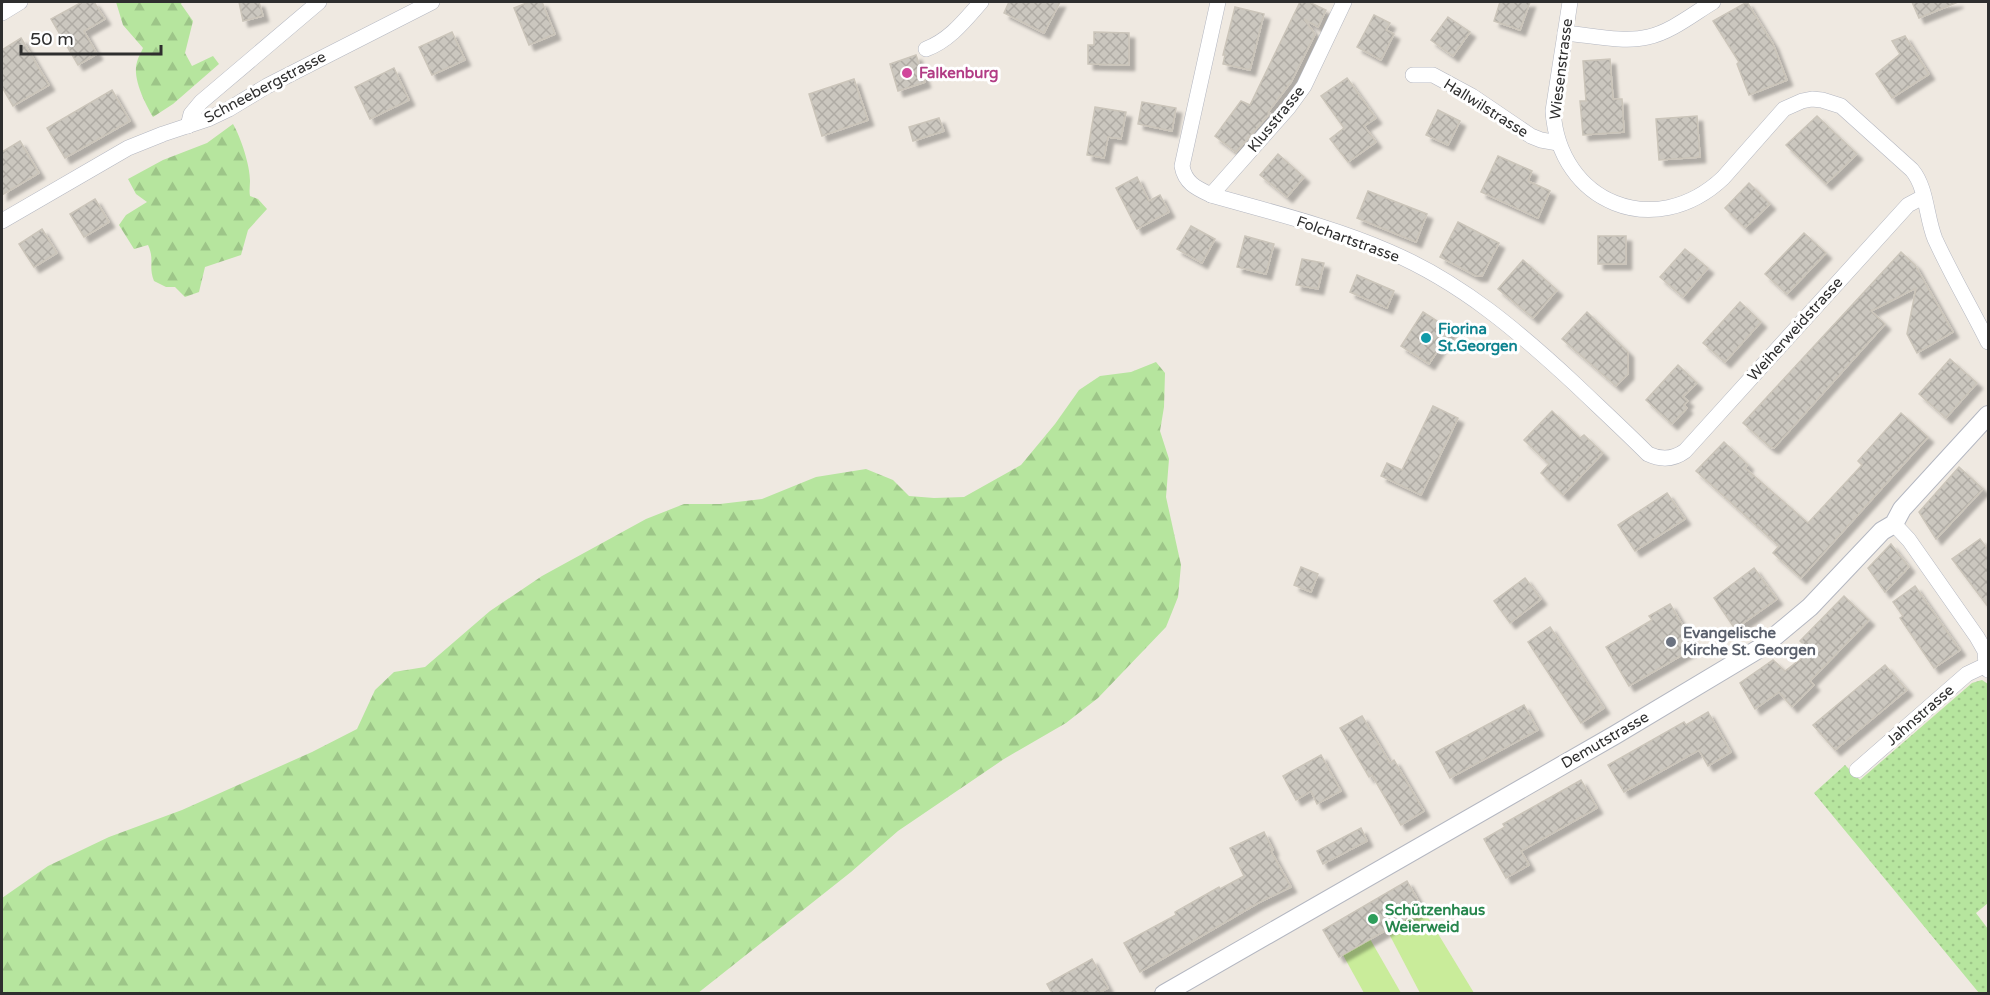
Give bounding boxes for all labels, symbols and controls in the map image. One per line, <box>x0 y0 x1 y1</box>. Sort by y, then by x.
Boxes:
street label: Wiesenstrasse <box>1546 17 1576 121</box>
scale bar <box>21 18 160 56</box>
text: 50 m <box>30 28 74 50</box>
street label: Schneebergstrasse <box>201 47 329 127</box>
place label: Falkenburg <box>919 64 998 83</box>
marker: Falkenburg <box>900 66 914 80</box>
street label: Hallwilstrasse <box>1440 75 1532 141</box>
street label: Klusstrasse <box>1244 82 1308 156</box>
street label: Folchartstrasse <box>1294 212 1402 266</box>
street label: Weiherweidstrasse <box>1744 273 1846 385</box>
place label: Fiorina St.Georgen <box>1438 320 1518 356</box>
marker: Fiorina St.Georgen <box>1419 331 1433 345</box>
place label: Evangelische Kirche St. Georgen <box>1683 624 1816 660</box>
marker: Evangelische Kirche St. Georgen <box>1664 635 1678 649</box>
street label: Jahnstrasse <box>1883 681 1957 749</box>
street label: Demutstrasse <box>1558 708 1652 772</box>
place label: Schützenhaus Weierweid <box>1385 901 1485 936</box>
marker: Schützenhaus Weierweid <box>1366 912 1380 926</box>

